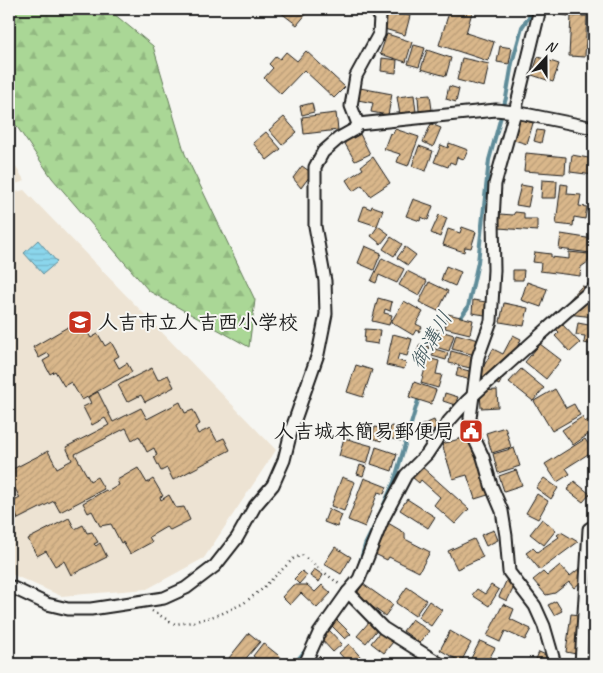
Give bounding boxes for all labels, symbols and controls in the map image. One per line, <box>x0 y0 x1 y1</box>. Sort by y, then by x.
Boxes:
north arrow <box>520 32 570 82</box>
text: N <box>543 37 560 57</box>
water label: 御溝川 <box>404 306 458 374</box>
school or university icon: 人吉市立人吉西小学校 <box>67 309 93 335</box>
place label: 人吉市立人吉西小学校 <box>98 310 298 335</box>
public building icon: 人吉城本簡易郵便局 <box>458 418 484 444</box>
place label: 人吉城本簡易郵便局 <box>274 419 454 444</box>

